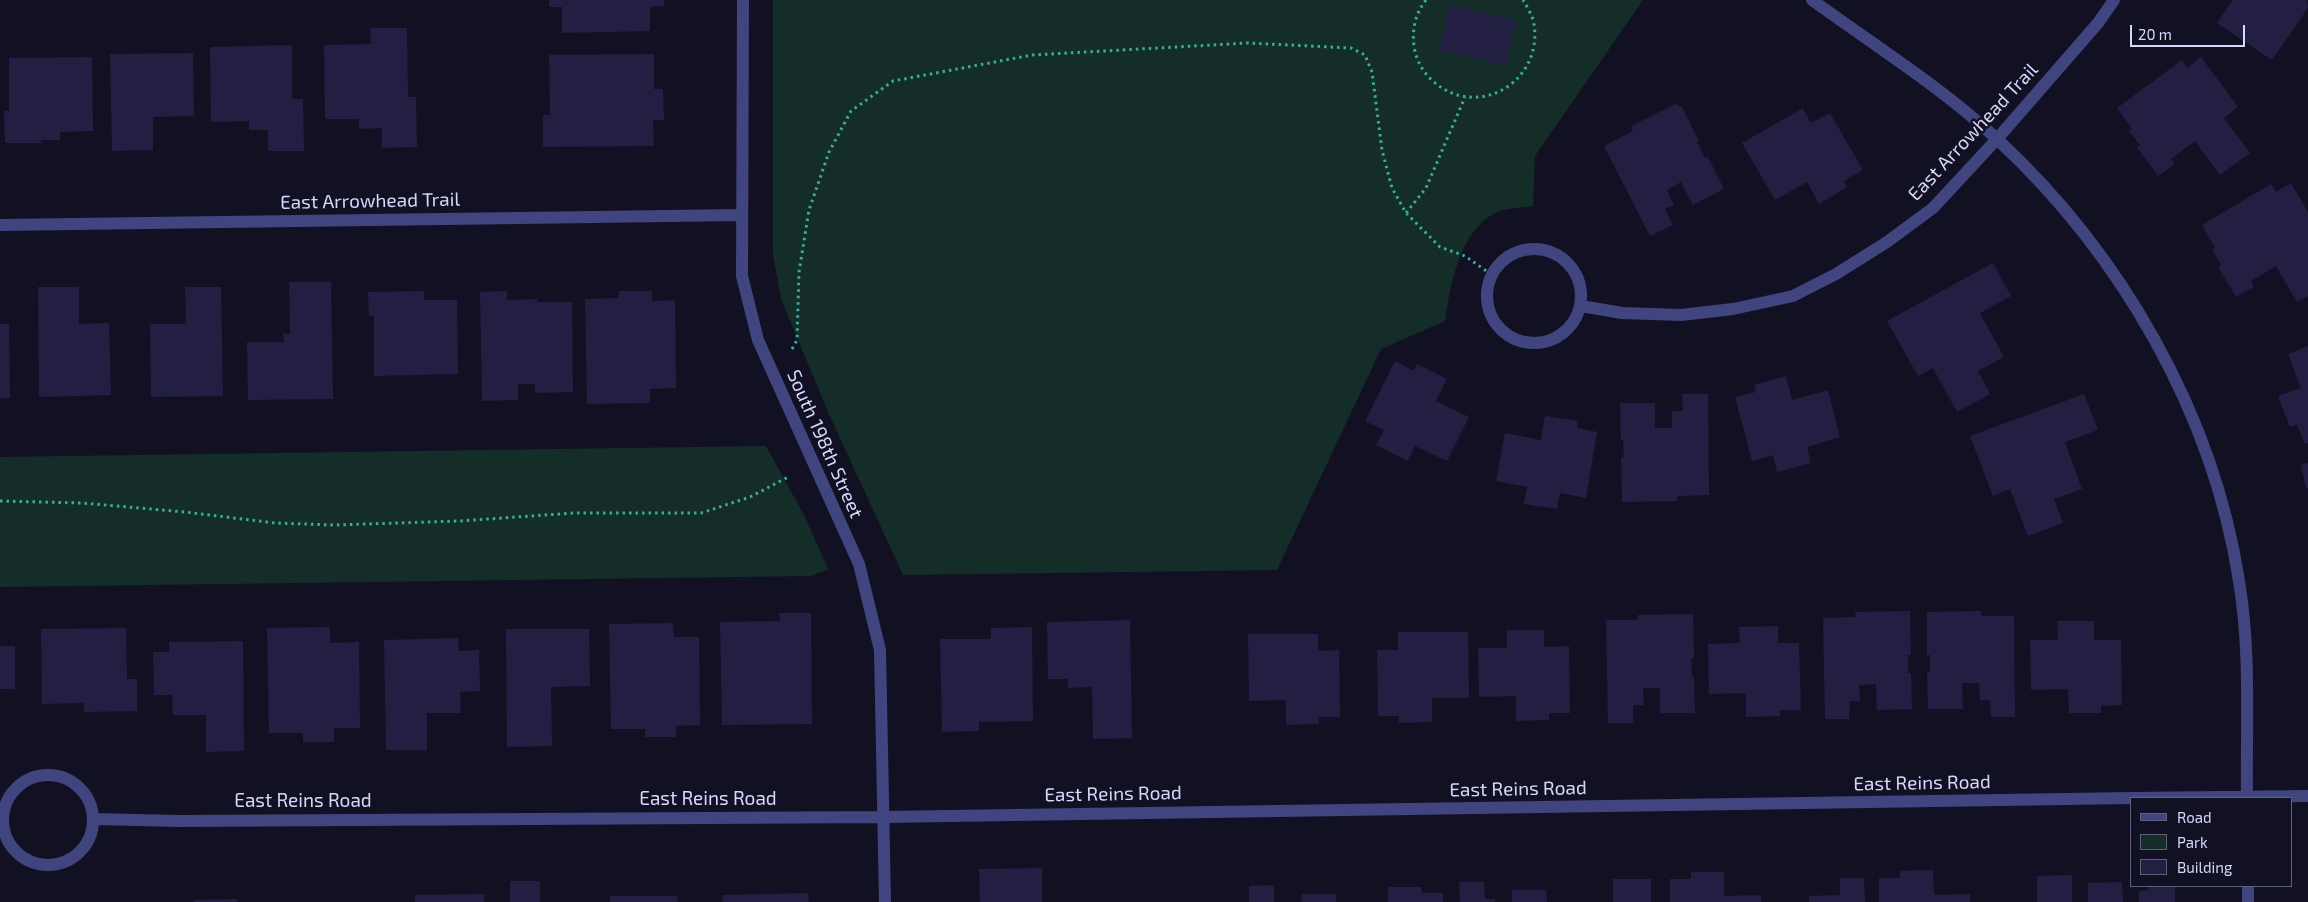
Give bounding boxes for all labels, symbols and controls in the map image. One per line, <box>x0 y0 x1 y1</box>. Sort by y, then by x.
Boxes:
scale bar <box>2133 15 2248 47</box>
text: 20 m <box>2138 25 2172 43</box>
street label: East Arrowhead Trail <box>1903 58 2043 206</box>
street label: East Arrowhead Trail <box>280 188 460 214</box>
street label: South 198th Street <box>782 366 868 522</box>
street label: East Reins Road <box>1853 770 1991 796</box>
street label: East Reins Road <box>1449 776 1587 802</box>
street label: East Reins Road <box>1044 781 1182 807</box>
street label: East Reins Road <box>639 788 777 810</box>
street label: East Reins Road <box>234 790 372 812</box>
legend <box>2130 797 2293 887</box>
text: Road <box>2177 808 2212 826</box>
text: Park <box>2177 833 2208 851</box>
text: Building <box>2177 858 2232 876</box>

